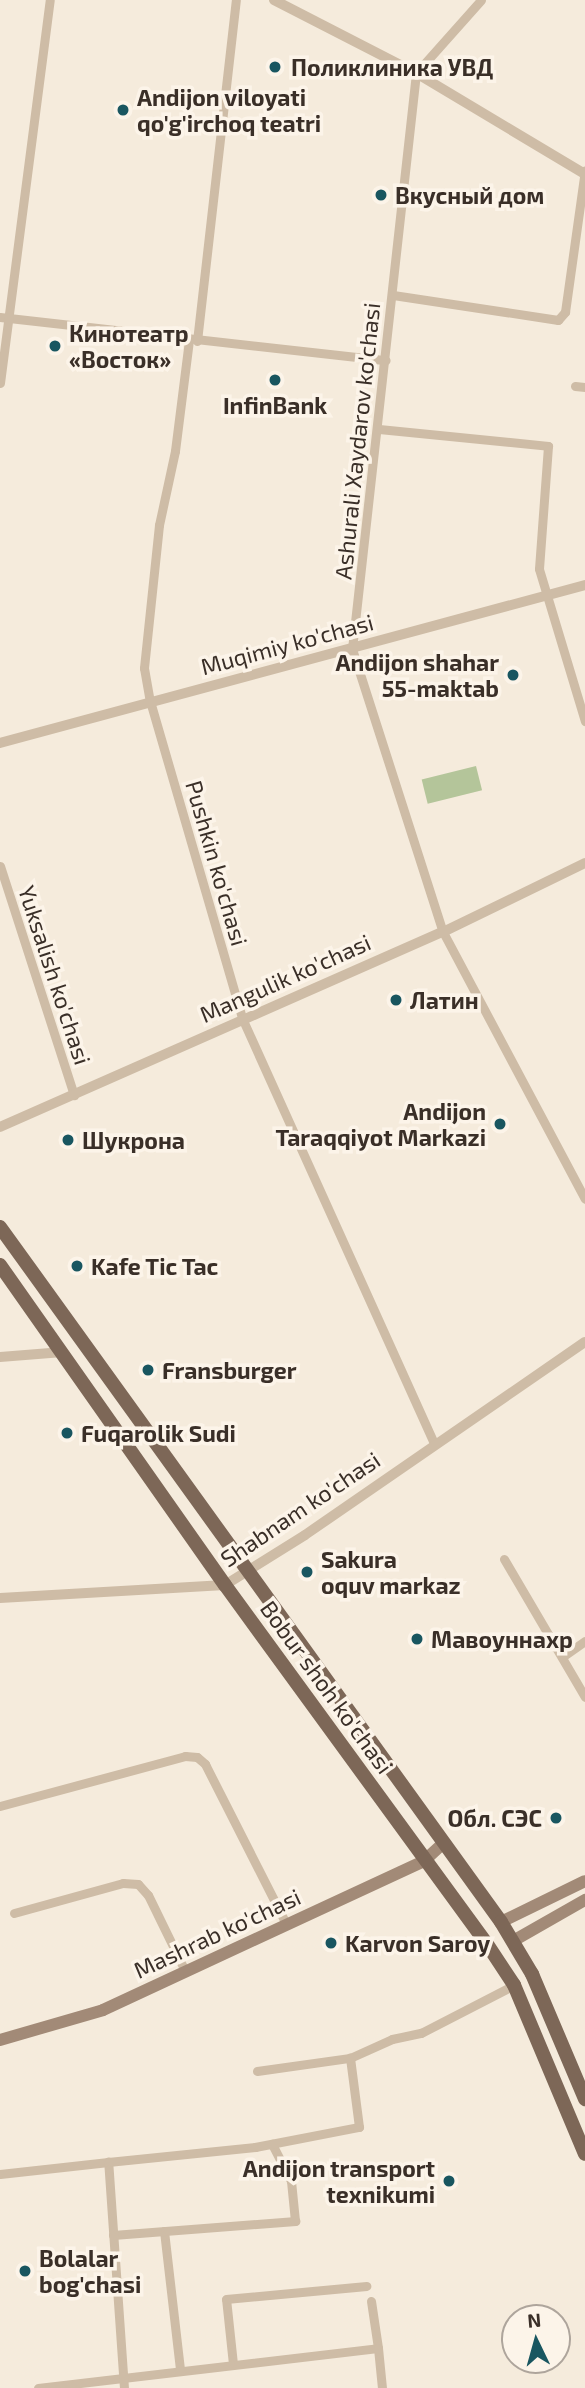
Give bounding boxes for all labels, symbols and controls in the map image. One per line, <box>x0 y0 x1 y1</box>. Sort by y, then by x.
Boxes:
place label: Поликлиника УВД <box>291 53 493 81</box>
marker: Поликлиника УВД <box>265 57 285 77</box>
place label: Andijon viloyati qo'g'irchoq teatri <box>137 83 321 137</box>
marker: Andijon viloyati qo'g'irchoq teatri <box>115 102 131 118</box>
place label: Вкусный дом <box>395 181 544 209</box>
marker: Вкусный дом <box>373 187 389 203</box>
street label: Ashurali Xaydarov ko'chasi <box>329 301 385 581</box>
place label: Кинотеатр «Восток» <box>69 319 189 373</box>
marker: Кинотеатр «Восток» <box>47 338 63 354</box>
marker: InfinBank <box>267 372 283 388</box>
place label: InfinBank <box>223 391 327 419</box>
street label: Muqimiy ko'chasi <box>197 608 377 680</box>
place label: Andijon shahar 55-maktab <box>335 648 499 702</box>
marker: Andijon shahar 55-maktab <box>505 667 521 683</box>
street label: Pushkin ko'chasi <box>180 777 254 949</box>
street label: Yuksalish ko'chasi <box>13 882 97 1068</box>
street label: Mangulik ko'chasi <box>195 928 375 1028</box>
place label: Латин <box>410 986 479 1014</box>
marker: Латин <box>388 992 404 1008</box>
place label: Andijon Taraqqiyot Markazi <box>275 1097 486 1151</box>
marker: Andijon Taraqqiyot Markazi <box>492 1116 508 1132</box>
place label: Шукрона <box>82 1126 185 1154</box>
marker: Шукрона <box>60 1132 76 1148</box>
place label: Kafe Tic Tac <box>91 1252 219 1280</box>
marker: Kafe Tic Tac <box>69 1258 85 1274</box>
place label: Fransburger <box>162 1356 296 1384</box>
marker: Fransburger <box>140 1362 156 1378</box>
place label: Fuqarolik Sudi <box>81 1419 236 1447</box>
marker: Fuqarolik Sudi <box>59 1425 75 1441</box>
street label: Shabnam ko'chasi <box>215 1445 385 1573</box>
place label: Sakura oquv markaz <box>321 1545 461 1599</box>
marker: Sakura oquv markaz <box>299 1564 315 1580</box>
street label: Bobur shoh ko'chasi <box>255 1595 399 1779</box>
place label: Мавоуннахр <box>431 1625 573 1653</box>
marker: Мавоуннахр <box>409 1631 425 1647</box>
place label: Обл. СЭС <box>448 1804 542 1832</box>
marker: Обл. СЭС <box>548 1810 564 1826</box>
street label: Mashrab ko'chasi <box>129 1882 305 1984</box>
place label: Karvon Saroy <box>345 1929 490 1957</box>
marker: Karvon Saroy <box>323 1935 339 1951</box>
place label: Andijon transport texnikumi <box>242 2154 435 2208</box>
marker: Andijon transport texnikumi <box>441 2173 457 2189</box>
place label: Bolalar bog'chasi <box>39 2244 141 2298</box>
marker: Bolalar bog'chasi <box>17 2263 33 2279</box>
north arrow <box>501 2304 571 2374</box>
text: N <box>526 2308 542 2332</box>

